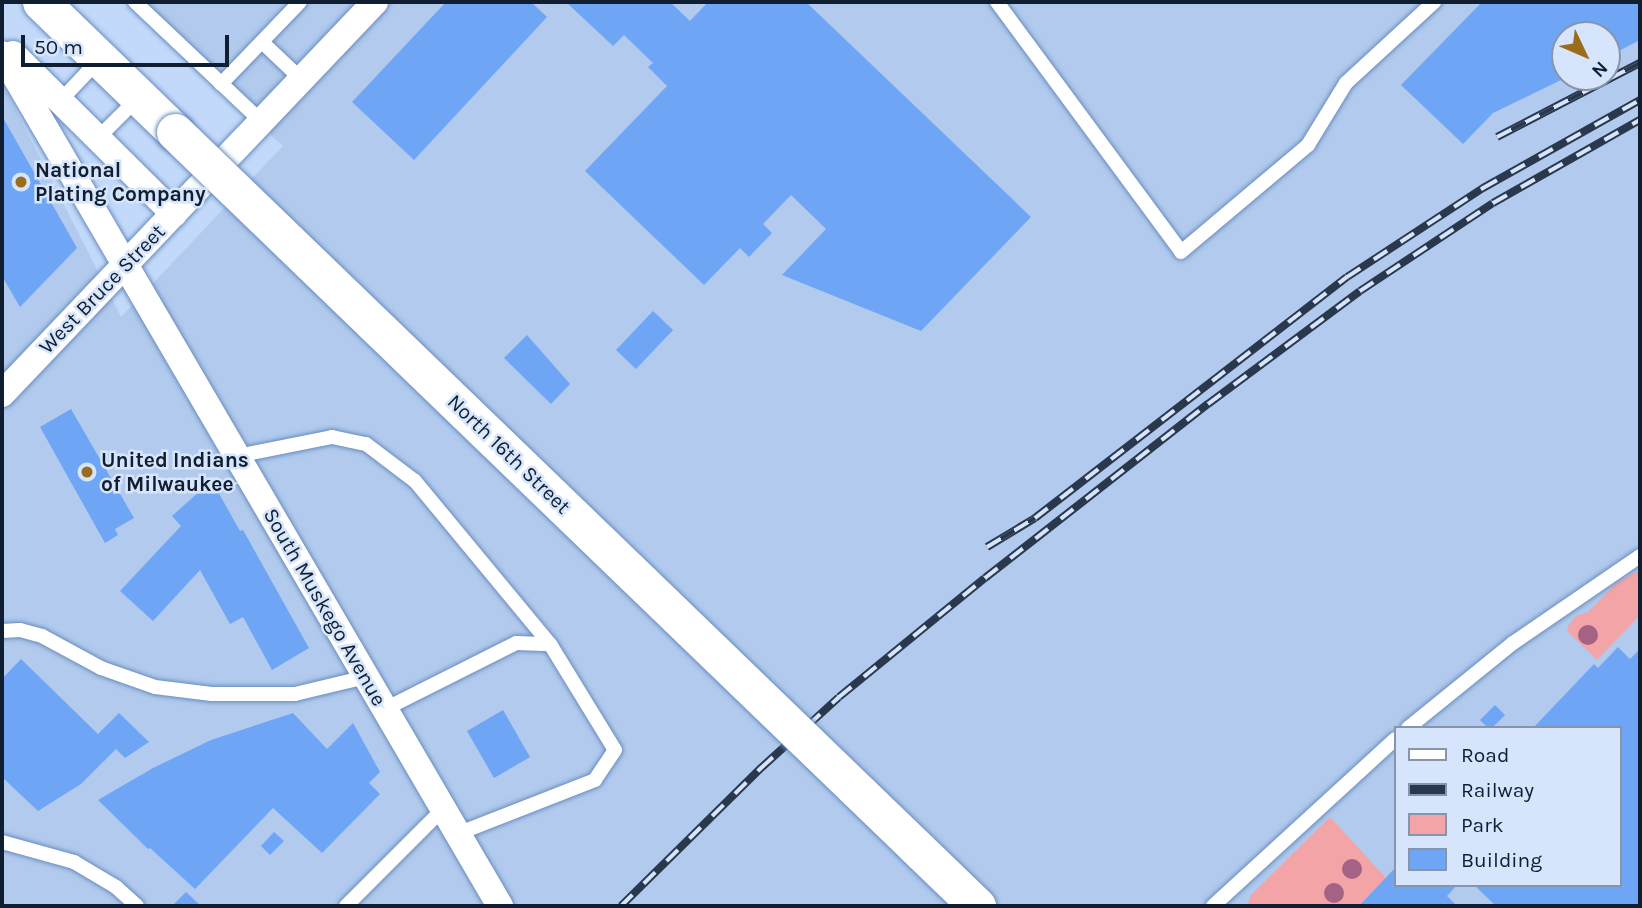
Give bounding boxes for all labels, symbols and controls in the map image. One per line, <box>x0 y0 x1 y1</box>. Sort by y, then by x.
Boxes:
scale bar <box>24 21 233 65</box>
north arrow <box>1551 21 1621 91</box>
text: 50 m <box>34 35 83 59</box>
text: N <box>1587 57 1612 82</box>
place label: National Plating Company <box>35 157 206 207</box>
marker: National Plating Company <box>13 174 29 190</box>
street label: West Bruce Street <box>34 219 170 359</box>
street label: North 16th Street <box>442 389 576 519</box>
place label: United Indians of Milwaukee <box>101 447 249 497</box>
marker: United Indians of Milwaukee <box>79 464 95 480</box>
street label: South Muskego Avenue <box>258 504 392 710</box>
legend <box>1394 726 1621 887</box>
text: Road <box>1461 743 1509 767</box>
text: Railway <box>1461 778 1534 802</box>
text: Park <box>1461 813 1504 837</box>
text: Building <box>1461 848 1542 872</box>

